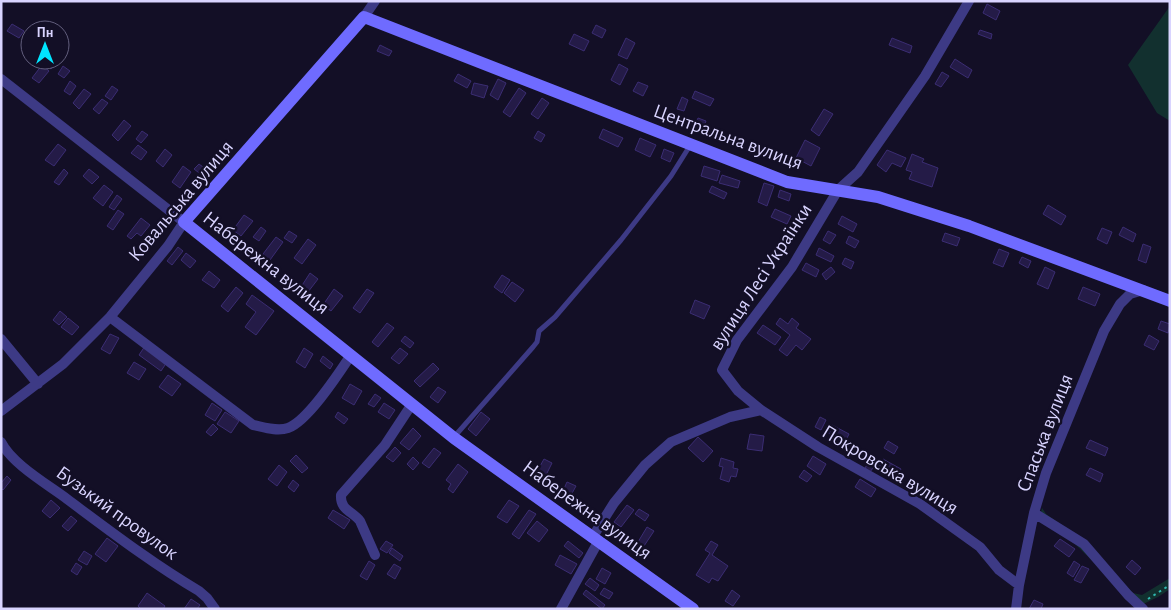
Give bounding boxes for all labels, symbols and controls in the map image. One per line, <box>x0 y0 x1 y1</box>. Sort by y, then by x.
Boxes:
north arrow <box>20 20 70 70</box>
text: Пн <box>36 26 54 40</box>
street label: Центральна вулиця <box>651 101 805 173</box>
street label: Ковальська вулиця <box>125 137 237 265</box>
street label: вулиця Лесі Українки <box>706 200 816 354</box>
street label: Набережна вулиця <box>199 208 333 318</box>
street label: Спаська вулиця <box>1013 371 1077 495</box>
street label: Покровська вулиця <box>819 422 961 518</box>
street label: Набережна вулиця <box>519 457 655 563</box>
street label: Бузький провулок <box>52 462 182 564</box>

